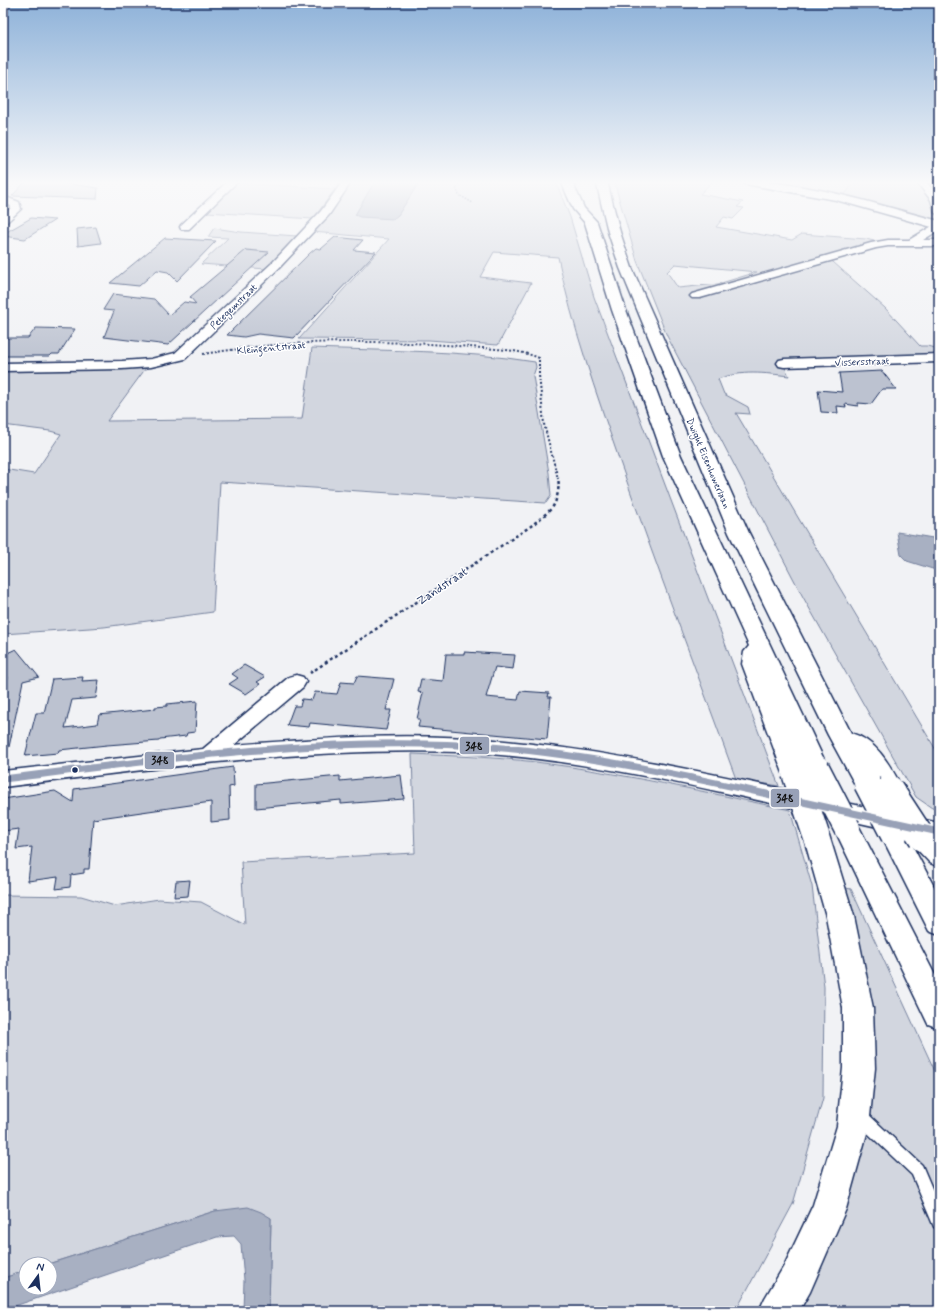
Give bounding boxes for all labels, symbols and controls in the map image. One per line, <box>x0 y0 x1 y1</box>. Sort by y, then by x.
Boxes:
street label: Petegemstraat <box>208 281 261 333</box>
street label: Kleingentstraat <box>236 339 306 360</box>
street label: Vissersstraat <box>834 354 890 370</box>
street label: Dwight Eisenhowerlaan <box>682 416 733 511</box>
street label: Zandstraat <box>414 564 471 610</box>
line badge: 348 <box>459 736 490 755</box>
text: 348 <box>465 740 483 754</box>
line badge: 348 <box>144 751 175 770</box>
text: 348 <box>151 754 169 768</box>
unlabelled marker <box>70 765 80 775</box>
line badge: 348 <box>770 788 800 808</box>
text: 348 <box>776 792 794 806</box>
north arrow <box>18 1256 58 1296</box>
text: N <box>35 1260 46 1275</box>

